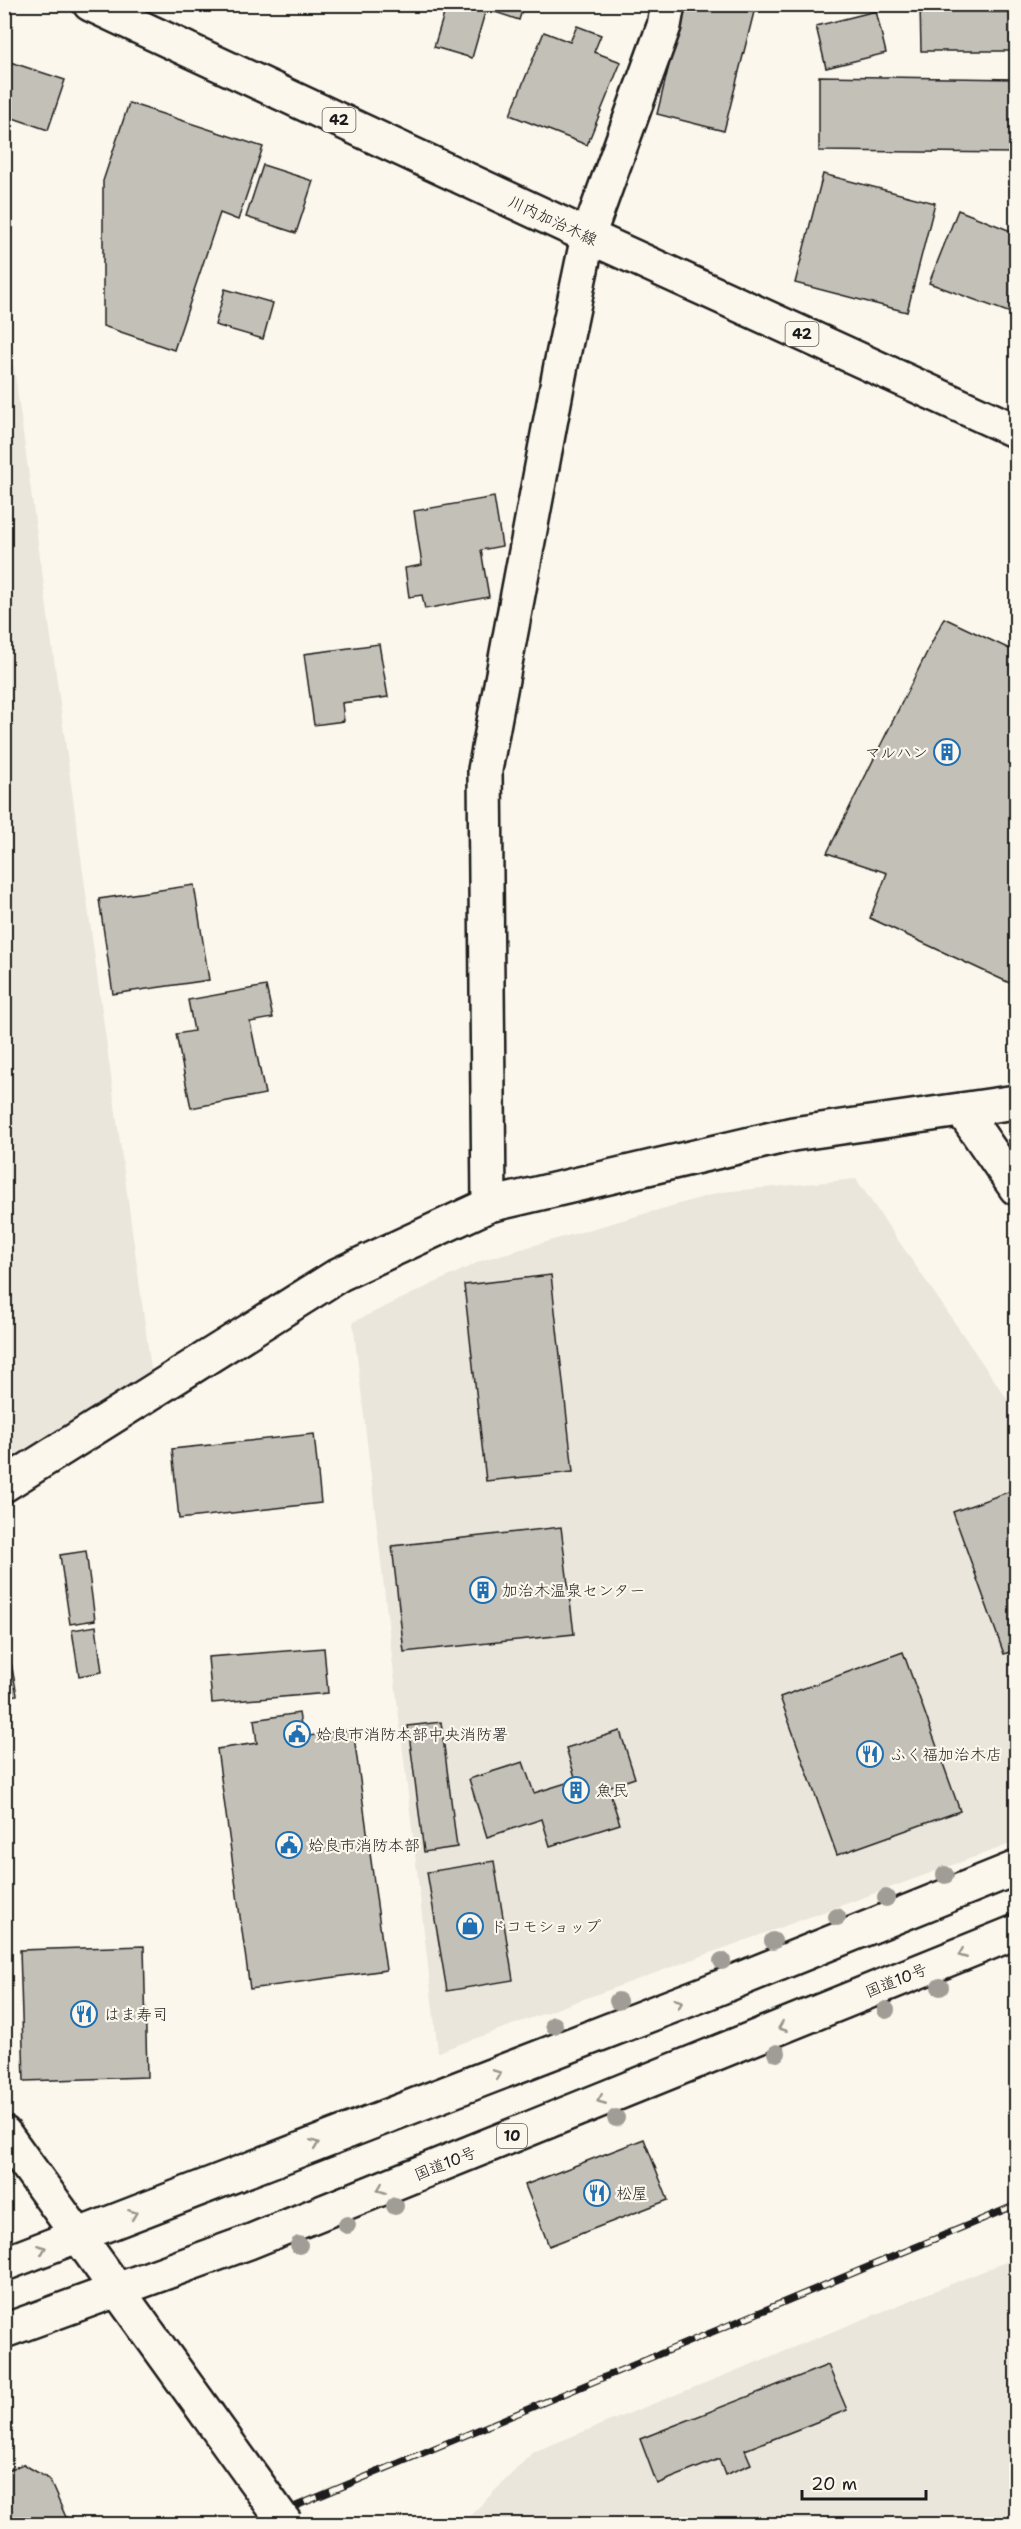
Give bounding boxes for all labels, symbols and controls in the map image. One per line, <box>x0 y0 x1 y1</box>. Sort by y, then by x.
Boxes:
road number: 42 <box>322 108 356 132</box>
street label: 川内加治木線 <box>505 191 601 250</box>
road number: 42 <box>786 322 818 346</box>
building icon: マルハン <box>932 737 962 767</box>
place label: マルハン <box>865 742 928 763</box>
building icon: 加治木温泉センター <box>468 1575 498 1605</box>
place label: 加治木温泉センター <box>502 1580 645 1601</box>
public building icon: 姶良市消防本部中央消防署 <box>282 1719 312 1749</box>
place label: 姶良市消防本部中央消防署 <box>316 1724 508 1745</box>
restaurant icon: ふく福加治木店 <box>855 1739 885 1769</box>
place label: ふく福加治木店 <box>890 1744 1002 1765</box>
building icon: 魚民 <box>561 1775 591 1805</box>
place label: 魚民 <box>596 1780 628 1801</box>
public building icon: 姶良市消防本部 <box>274 1830 304 1860</box>
place label: 姶良市消防本部 <box>308 1835 420 1856</box>
shop icon: ドコモショップ <box>455 1911 485 1941</box>
place label: ドコモショップ <box>490 1916 601 1937</box>
one-way arrow <box>958 1947 969 1959</box>
street label: 国道10号 <box>862 1958 930 2002</box>
one-way arrow <box>673 1998 684 2010</box>
restaurant icon: はま寿司 <box>69 1999 99 2029</box>
place label: はま寿司 <box>104 2004 168 2025</box>
one-way arrow <box>777 2020 788 2032</box>
one-way arrow <box>491 2068 502 2081</box>
one-way arrow <box>596 2093 607 2105</box>
road number: 10 <box>497 2124 527 2148</box>
one-way arrow <box>309 2139 320 2151</box>
street label: 国道10号 <box>411 2141 479 2185</box>
restaurant icon: 松屋 <box>582 2178 612 2208</box>
one-way arrow <box>376 2182 387 2194</box>
place label: 松屋 <box>616 2183 648 2204</box>
one-way arrow <box>127 2209 138 2221</box>
one-way arrow <box>36 2244 46 2257</box>
scale bar <box>802 2463 926 2501</box>
text: 20 m <box>811 2472 857 2496</box>

